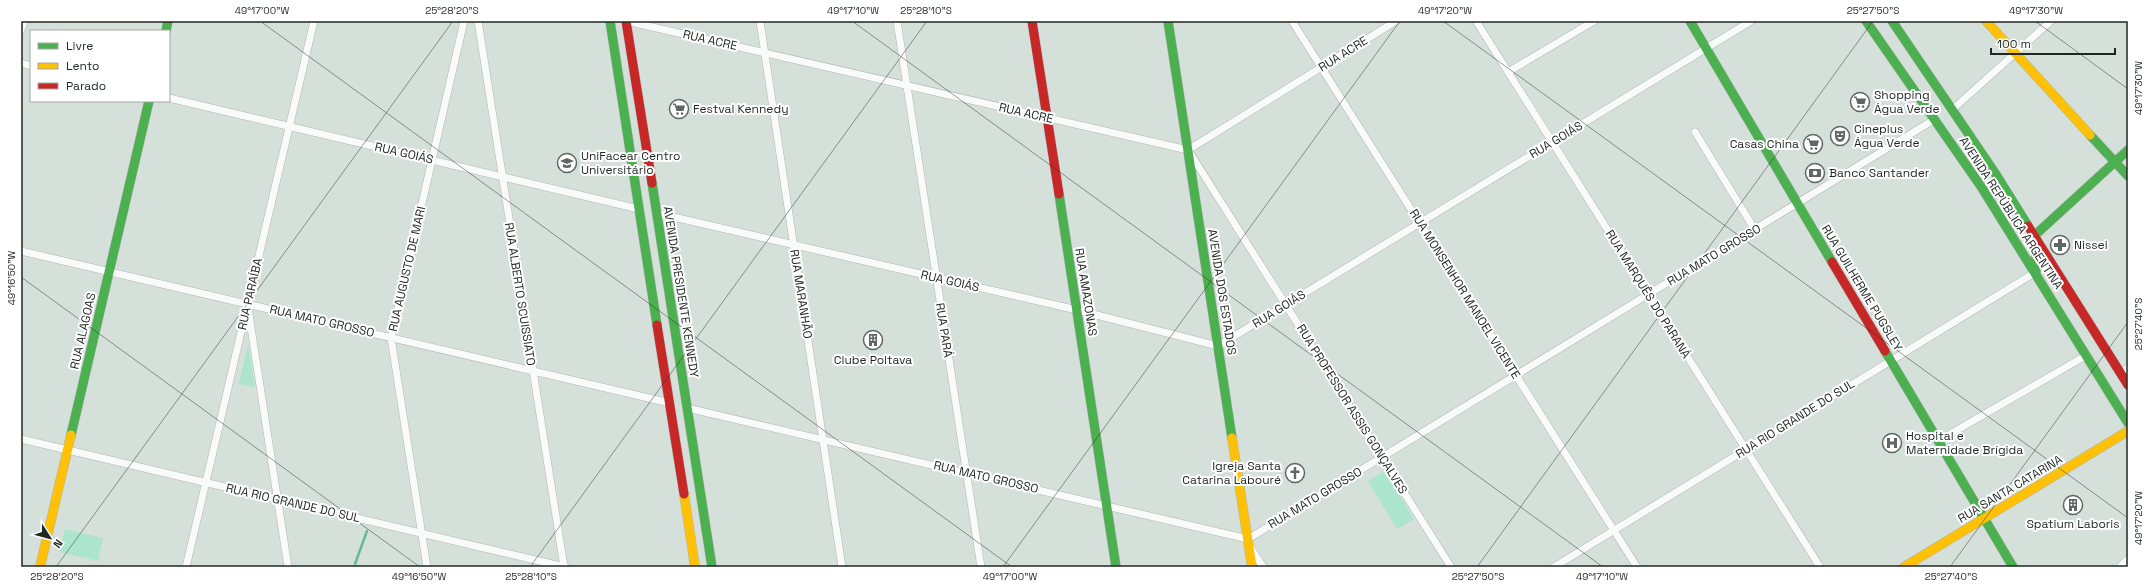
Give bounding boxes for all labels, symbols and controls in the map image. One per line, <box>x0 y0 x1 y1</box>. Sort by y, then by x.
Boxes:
text: 49°17'00"W <box>235 4 289 17</box>
text: 25°28'20"S <box>425 4 479 17</box>
text: 49°17'10"W <box>827 4 879 17</box>
text: 25°28'10"S <box>900 4 952 17</box>
text: 49°17'20"W <box>1418 4 1472 17</box>
text: 25°27'50"S <box>1847 4 1899 17</box>
text: 49°17'30"W <box>2009 4 2063 17</box>
street label: RUA ACRE <box>681 26 739 54</box>
legend <box>30 30 170 102</box>
scale bar <box>1991 30 2115 56</box>
street label: RUA ACRE <box>1315 32 1371 75</box>
text: 100 m <box>1997 36 2031 52</box>
text: Livre <box>66 38 93 54</box>
text: Lento <box>66 58 100 74</box>
text: 49°17'30"W <box>2132 61 2145 115</box>
text: Parado <box>66 78 106 94</box>
place label: Shopping Água Verde <box>1874 87 1940 117</box>
supermarket icon: Shopping Água Verde <box>1849 91 1871 113</box>
supermarket icon: Festval Kennedy <box>668 98 690 120</box>
street label: RUA ACRE <box>997 99 1055 127</box>
place label: Festval Kennedy <box>693 101 789 117</box>
street label: RUA GOIÁS <box>1526 118 1586 162</box>
place label: Cineplus Água Verde <box>1854 121 1920 151</box>
theatre icon: Cineplus Água Verde <box>1829 125 1851 147</box>
supermarket icon: Casas China <box>1802 133 1824 155</box>
street label: AVENIDA REPÚBLICA ARGENTINA <box>1956 134 2067 293</box>
place label: Casas China <box>1730 136 1799 152</box>
street label: RUA GOIÁS <box>373 138 435 168</box>
place label: UniFacear Centro Universitário <box>581 148 680 178</box>
school or university icon: UniFacear Centro Universitário <box>556 152 578 174</box>
bank icon: Banco Santander <box>1804 162 1826 184</box>
place label: Banco Santander <box>1829 165 1930 181</box>
street label: RUA AUGUSTO DE MARI <box>385 205 429 333</box>
street label: AVENIDA PRESIDENTE KENNEDY <box>660 205 703 380</box>
street label: RUA MONSENHOR MANOEL VICENTE <box>1406 206 1524 382</box>
street label: RUA ALBERTO SCUISSIATO <box>501 221 539 367</box>
street label: RUA MATO GROSSO <box>1664 221 1764 289</box>
street label: RUA GUILHERME PUGSLEY <box>1818 222 1906 355</box>
street label: RUA MARQUÊS DO PARANÁ <box>1602 227 1694 362</box>
street label: AVENIDA DOS ESTADOS <box>1204 228 1240 356</box>
pharmacy icon: Nissei <box>2049 234 2071 256</box>
place label: Nissei <box>2074 237 2108 253</box>
street label: RUA AMAZONAS <box>1071 247 1101 337</box>
street label: RUA MARANHÃO <box>786 248 816 340</box>
text: 49°16'50"W <box>5 251 18 305</box>
street label: RUA PARAÍBA <box>234 256 266 332</box>
street label: RUA GOIÁS <box>919 266 981 296</box>
street label: RUA GOIÁS <box>1249 286 1309 332</box>
street label: RUA ALAGOAS <box>66 291 100 371</box>
text: 25°27'40"S <box>2132 298 2145 350</box>
street label: RUA MATO GROSSO <box>268 301 376 341</box>
street label: RUA PARÁ <box>932 302 956 359</box>
street label: RUA PROFESSOR ASSIS GONÇALVES <box>1293 321 1411 497</box>
building icon: Clube Poltava <box>862 329 884 351</box>
place label: Clube Poltava <box>834 352 912 368</box>
street label: RUA RIO GRANDE DO SUL <box>1733 376 1858 462</box>
place label: Hospital e Maternidade Brígida <box>1906 428 2023 458</box>
hospital icon: Hospital e Maternidade Brígida <box>1881 432 1903 454</box>
street label: RUA SANTA CATARINA <box>1955 451 2066 527</box>
street label: RUA MATO GROSSO <box>932 457 1040 497</box>
place label: Igreja Santa Catarina Labouré <box>1182 458 1281 488</box>
church icon: Igreja Santa Catarina Labouré <box>1284 462 1306 484</box>
street label: RUA MATO GROSSO <box>1265 464 1365 532</box>
street label: RUA RIO GRANDE DO SUL <box>224 480 362 526</box>
text: 49°17'20"W <box>2132 491 2145 545</box>
building icon: Spatium Laboris <box>2062 494 2084 516</box>
place label: Spatium Laboris <box>2026 516 2120 532</box>
north arrow <box>30 518 70 558</box>
text: N <box>50 537 66 551</box>
text: 25°28'20"S <box>30 570 84 583</box>
text: 49°16'50"W <box>392 570 446 583</box>
text: 25°28'10"S <box>505 570 557 583</box>
text: 49°17'00"W <box>983 570 1037 583</box>
text: 25°27'50"S <box>1452 570 1504 583</box>
text: 49°17'10"W <box>1576 570 1628 583</box>
text: 25°27'40"S <box>1925 570 1977 583</box>

